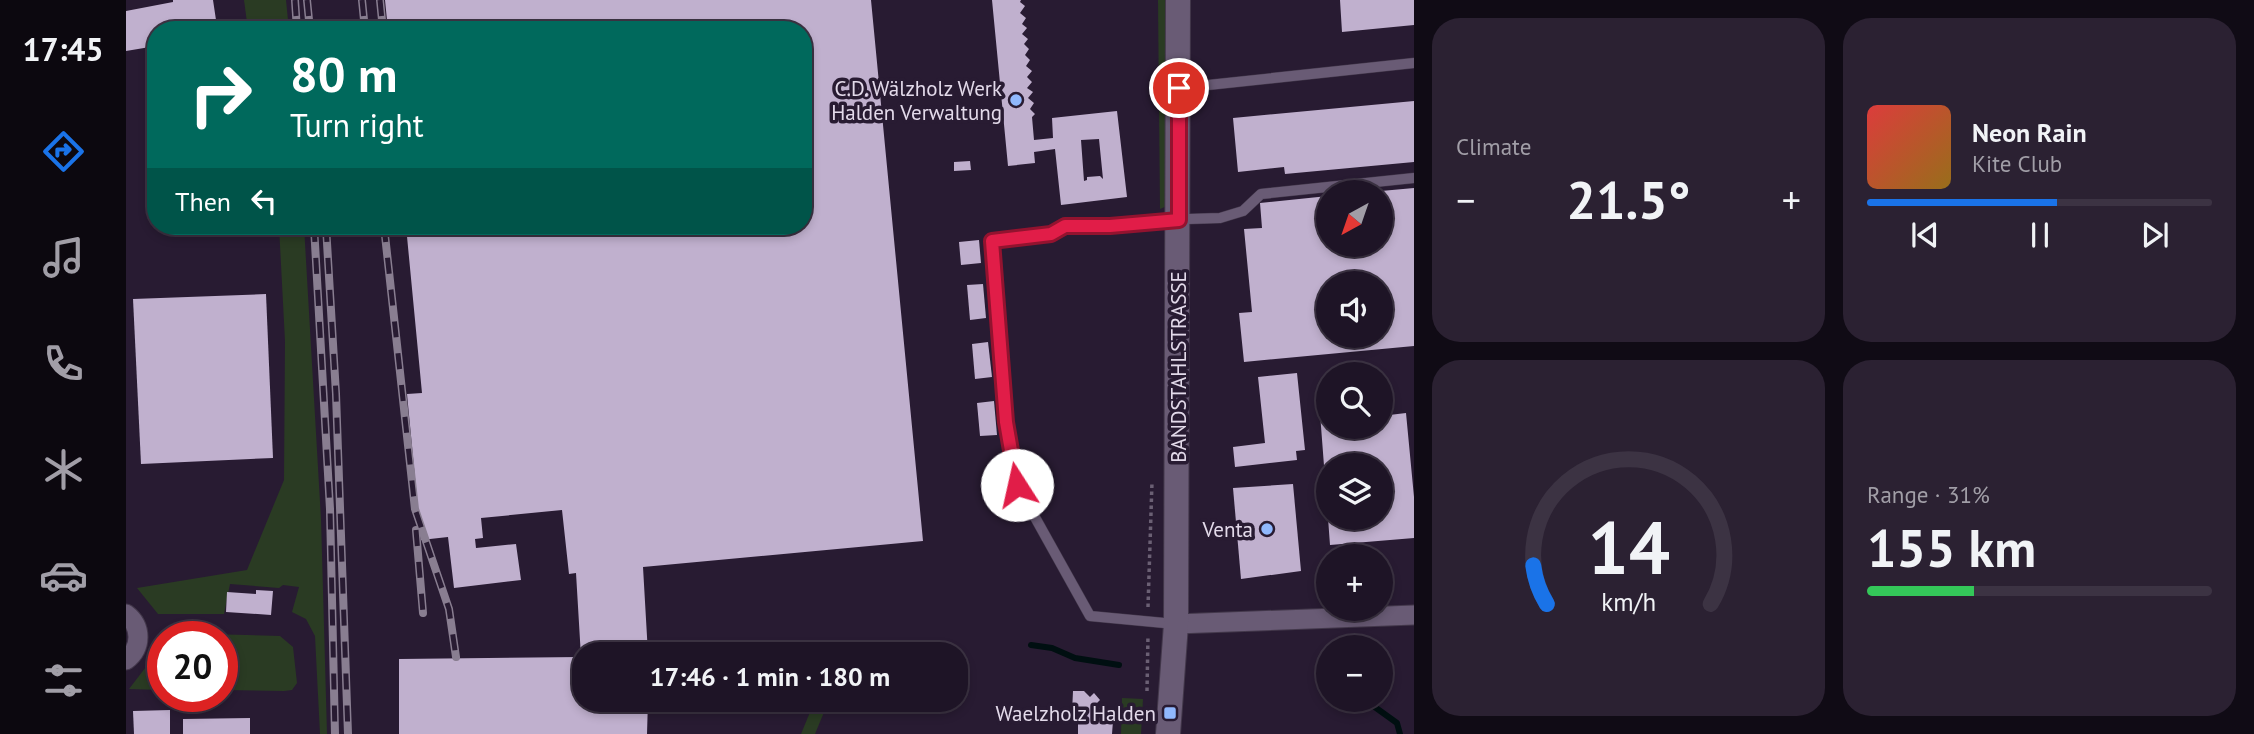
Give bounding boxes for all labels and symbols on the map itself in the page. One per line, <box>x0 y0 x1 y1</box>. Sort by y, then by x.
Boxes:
pin <box>1149 58 1209 118</box>
place label: C.D. Wälzholz Werk Halden Verwaltung <box>831 75 1002 126</box>
marker: C.D. Wälzholz Werk Halden Verwaltung <box>1008 92 1024 108</box>
north arrow <box>1316 180 1393 257</box>
street label: BANDSTAHLSTRASSE <box>1165 271 1192 463</box>
position arrow <box>980 448 1054 522</box>
place label: Venta <box>1202 516 1253 543</box>
marker: Venta <box>1259 521 1275 537</box>
speed limit sign: 20 <box>147 621 238 712</box>
place label: Waelzholz Halden <box>996 700 1156 727</box>
marker: Waelzholz Halden <box>1162 705 1178 721</box>

